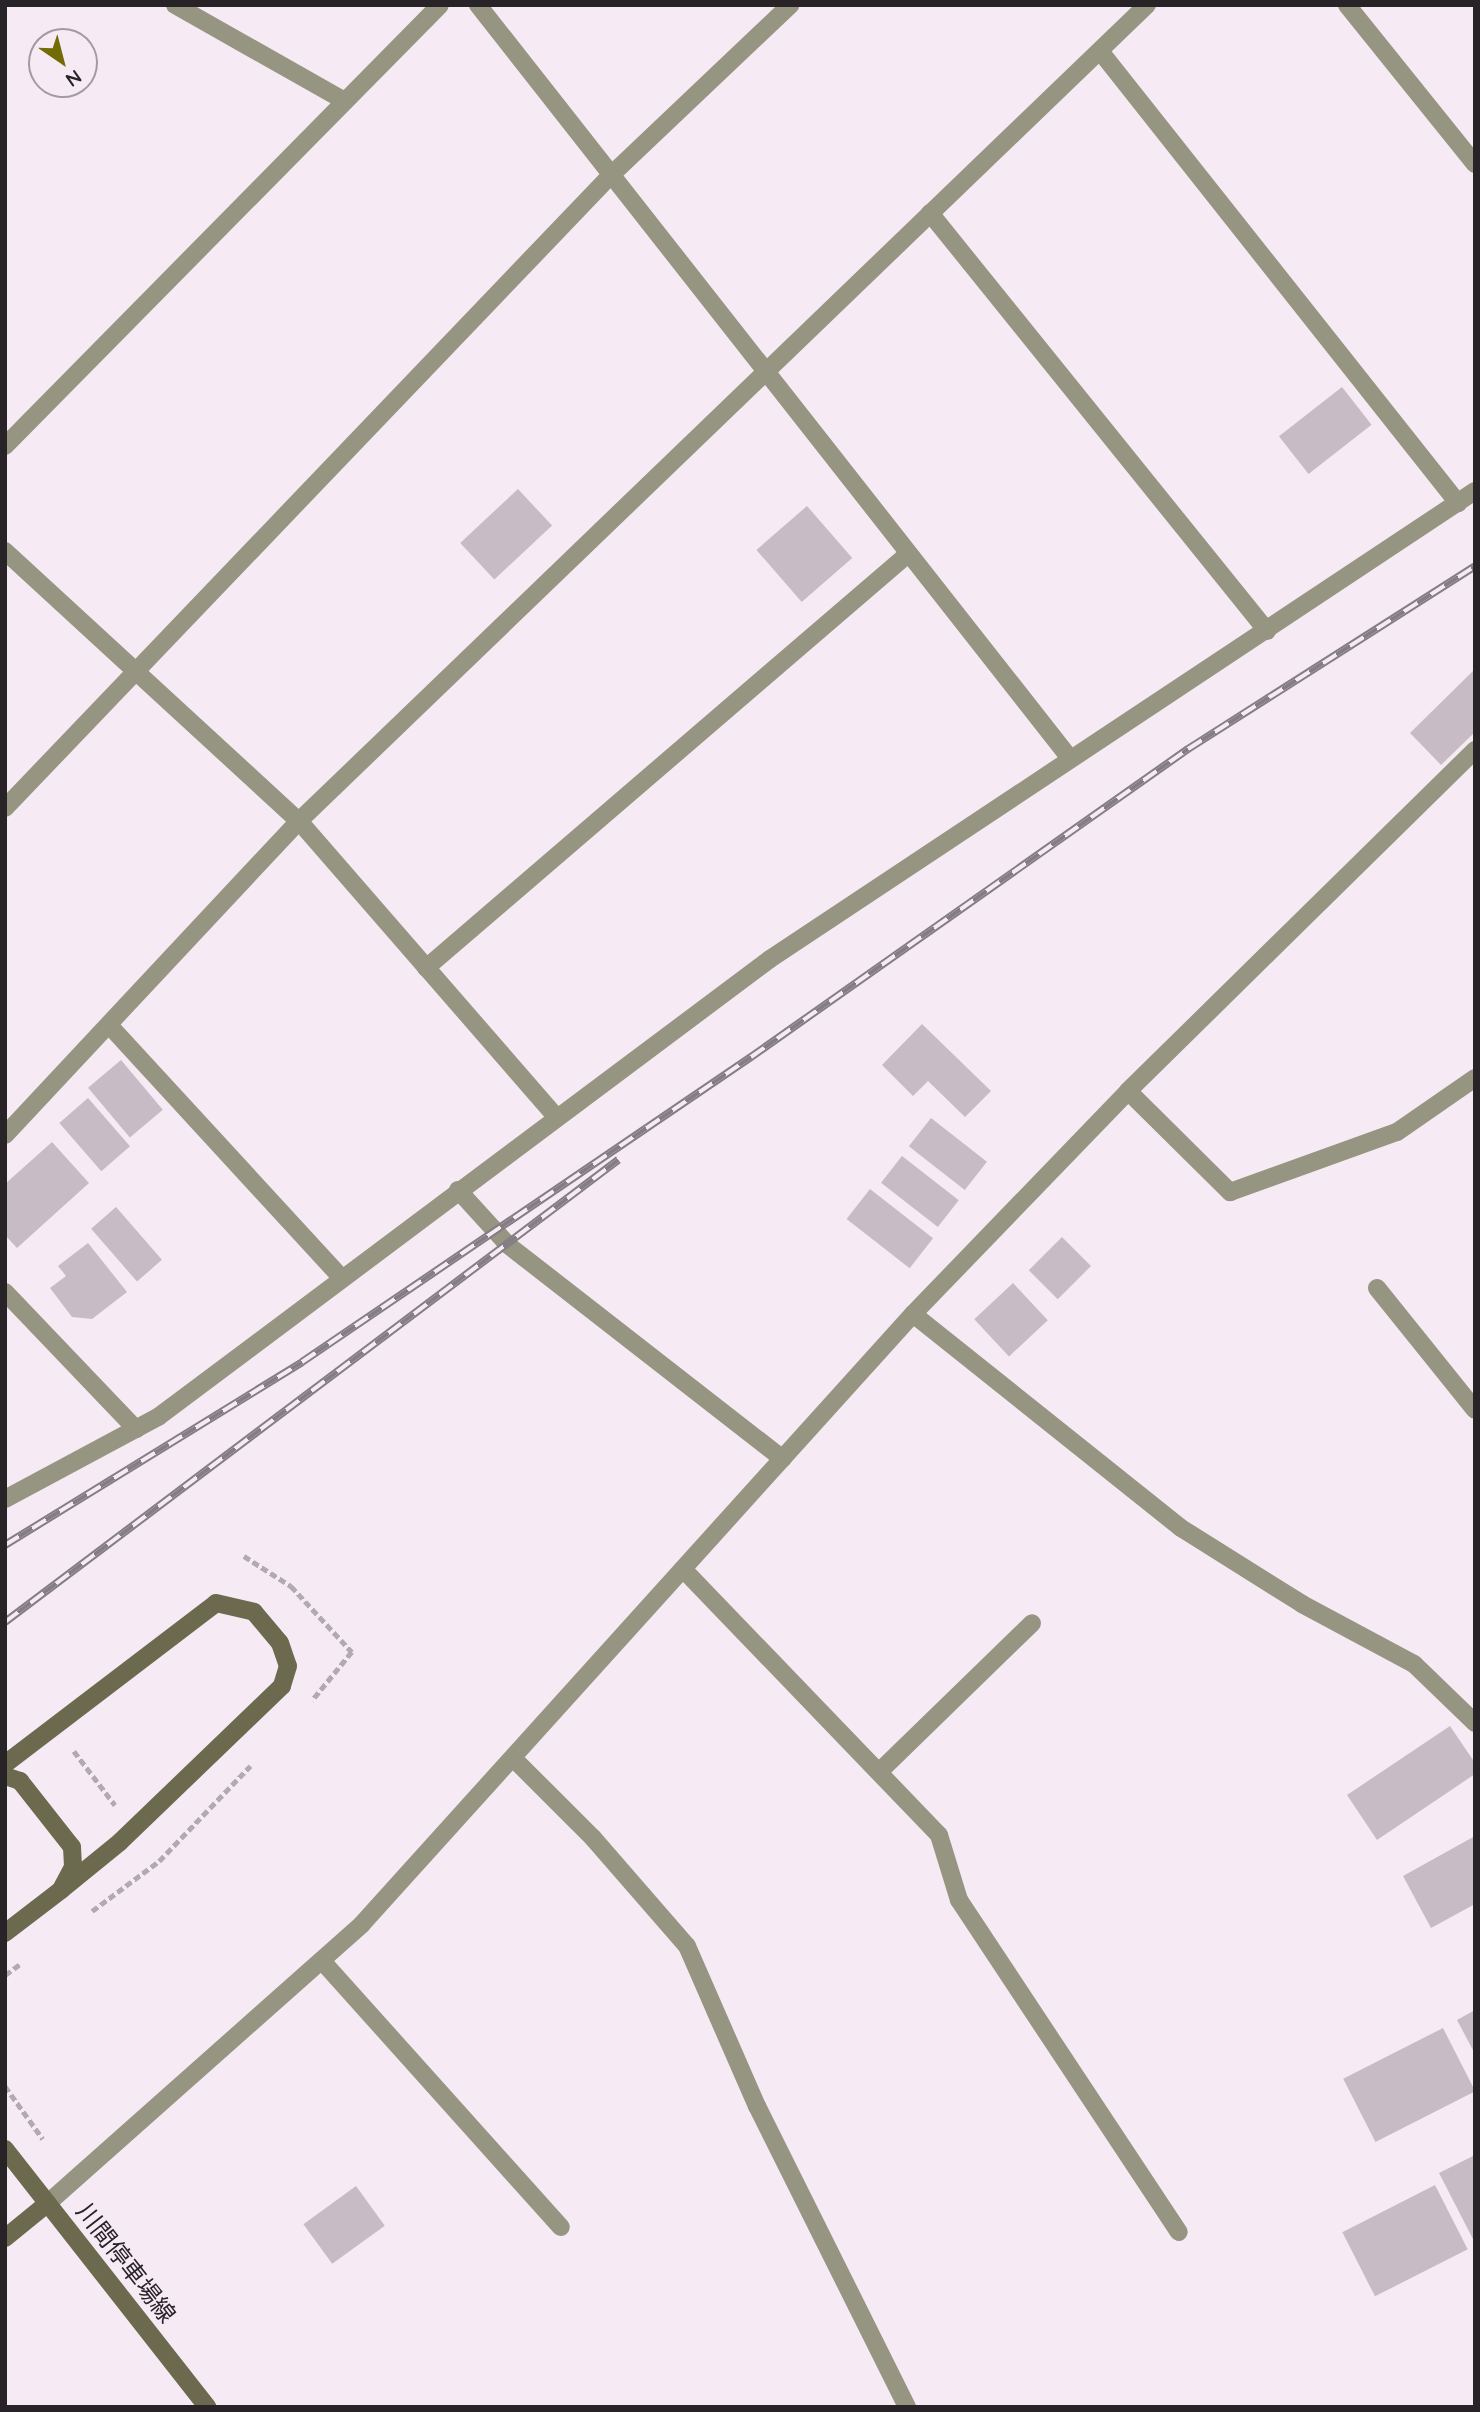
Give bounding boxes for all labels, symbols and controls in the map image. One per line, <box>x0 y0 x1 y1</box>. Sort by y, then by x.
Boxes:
north arrow <box>28 28 98 98</box>
text: N <box>61 65 87 92</box>
street label: 川間停車場線 <box>70 2197 182 2329</box>

